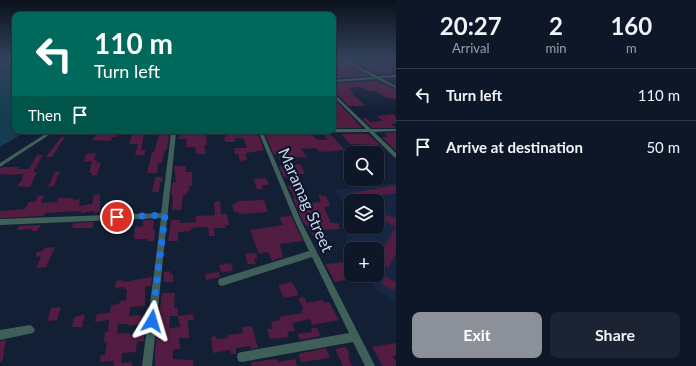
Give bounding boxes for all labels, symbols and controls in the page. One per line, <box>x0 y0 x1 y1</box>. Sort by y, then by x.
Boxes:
text: 20:27 <box>440 11 502 40</box>
text: 2 <box>549 11 563 40</box>
text: 160 <box>610 11 652 40</box>
text: 110 m <box>94 26 173 60</box>
icon: left <box>28 28 80 80</box>
text: Arrival <box>452 40 489 56</box>
text: min <box>546 40 567 56</box>
text: m <box>626 40 637 56</box>
text: Turn left <box>94 60 160 82</box>
icon: left <box>412 84 434 106</box>
text: Turn left <box>446 86 502 104</box>
text: 110 m <box>638 86 680 104</box>
icon: arrive <box>69 104 91 126</box>
text: Then <box>28 106 61 124</box>
icon: arrive <box>412 136 434 158</box>
text: Arrive at destination <box>446 138 583 156</box>
text: 50 m <box>646 138 680 156</box>
street label: Maramag Street <box>275 145 338 255</box>
map controls <box>344 146 384 282</box>
button: search <box>344 146 384 186</box>
button: layers <box>344 194 384 234</box>
pin <box>100 200 134 234</box>
icon: arrive <box>106 206 128 228</box>
button: + <box>344 242 384 282</box>
position arrow <box>131 300 173 342</box>
button: Exit <box>412 312 542 358</box>
button: Share <box>550 312 680 358</box>

